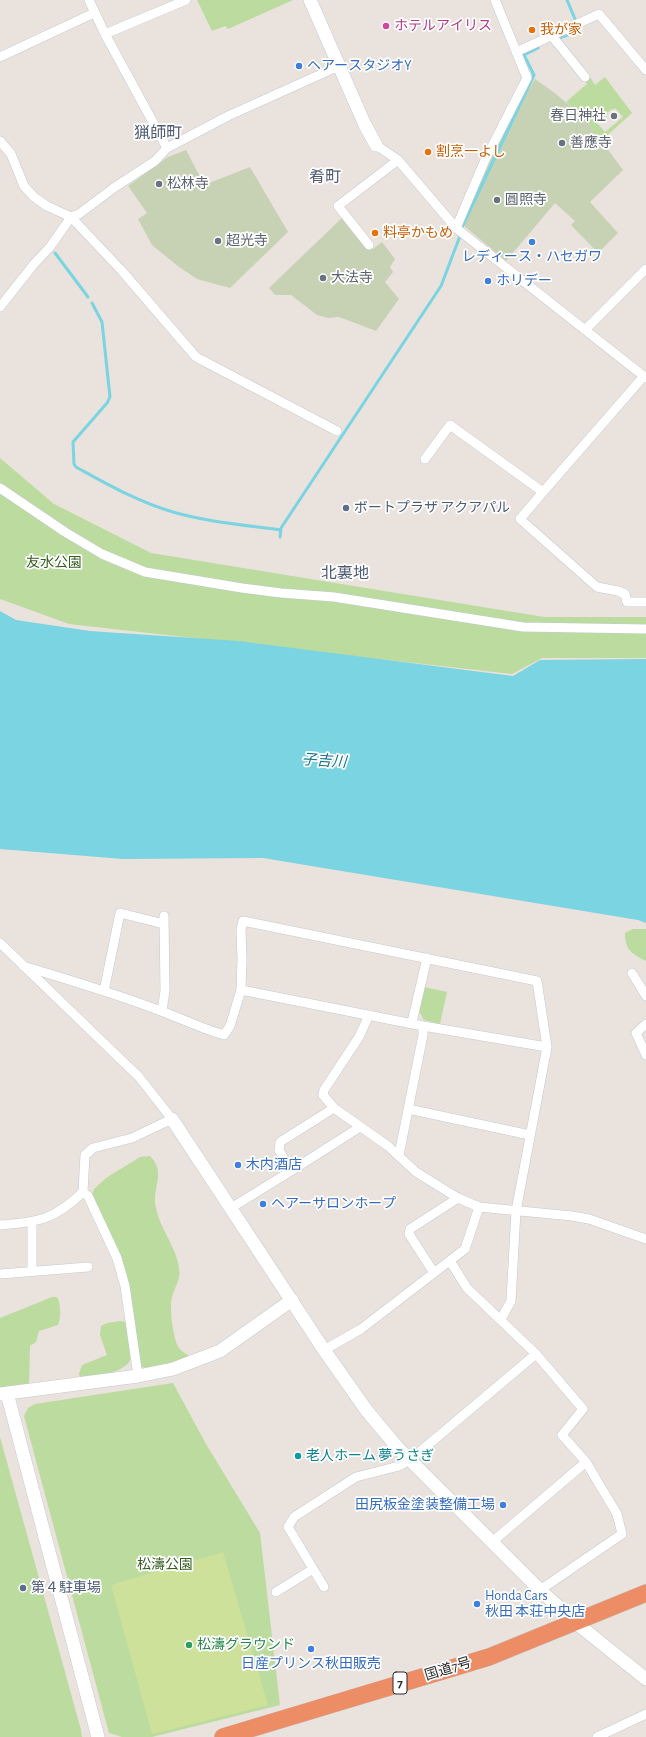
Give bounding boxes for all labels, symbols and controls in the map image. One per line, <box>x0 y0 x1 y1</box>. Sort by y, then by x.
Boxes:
place label: ホテルアイリス <box>394 18 492 34</box>
marker: ホテルアイリス <box>381 21 391 31</box>
place label: 我が家 <box>540 22 582 38</box>
marker: 我が家 <box>527 25 537 35</box>
place label: ヘアースタジオY <box>307 58 412 74</box>
marker: ヘアースタジオY <box>294 61 304 71</box>
place label: 春日神社 <box>550 108 606 124</box>
marker: 春日神社 <box>609 111 619 121</box>
district label: 猟師町 <box>134 123 182 143</box>
place label: 善應寺 <box>570 135 612 151</box>
marker: 善應寺 <box>557 138 567 148</box>
place label: 割烹一よし <box>436 144 506 160</box>
marker: 割烹一よし <box>423 147 433 157</box>
district label: 肴町 <box>309 167 341 187</box>
place label: 松林寺 <box>167 176 209 192</box>
marker: 松林寺 <box>154 179 164 189</box>
place label: 圓照寺 <box>505 192 547 208</box>
marker: 圓照寺 <box>492 195 502 205</box>
place label: 料亭かもめ <box>383 225 453 241</box>
marker: 料亭かもめ <box>370 228 380 238</box>
place label: 超光寺 <box>226 233 268 249</box>
marker: 超光寺 <box>213 236 223 246</box>
marker: レディース・ハセガワ <box>527 237 537 247</box>
place label: レディース・ハセガワ <box>462 249 602 265</box>
place label: 大法寺 <box>331 270 373 286</box>
marker: 大法寺 <box>318 273 328 283</box>
place label: ホリデー <box>496 273 552 289</box>
marker: ホリデー <box>483 276 493 286</box>
place label: ボートプラザ アクアパル <box>354 500 510 516</box>
marker: ボートプラザ アクアパル <box>341 503 351 513</box>
park label: 友水公園 <box>26 555 82 571</box>
district label: 北裏地 <box>321 563 369 583</box>
water label: 子吉川 <box>301 750 347 772</box>
place label: 木内酒店 <box>246 1157 302 1173</box>
marker: 木内酒店 <box>233 1160 243 1170</box>
place label: ヘアーサロンホープ <box>271 1196 396 1212</box>
marker: ヘアーサロンホープ <box>258 1199 268 1209</box>
place label: 老人ホーム 夢うさぎ <box>306 1448 434 1464</box>
marker: 老人ホーム 夢うさぎ <box>293 1451 303 1461</box>
place label: 田尻板金塗装整備工場 <box>355 1497 495 1513</box>
marker: 田尻板金塗装整備工場 <box>498 1500 508 1510</box>
park label: 松濤公園 <box>137 1557 193 1573</box>
place label: 第４駐車場 <box>31 1580 101 1596</box>
marker: 第４駐車場 <box>18 1583 28 1593</box>
place label: Honda Cars 秋田 本荘中央店 <box>485 1588 585 1620</box>
marker: Honda Cars 秋田 本荘中央店 <box>472 1599 482 1609</box>
place label: 松濤グラウンド <box>197 1637 295 1653</box>
marker: 松濤グラウンド <box>184 1640 194 1650</box>
marker: 日産プリンス秋田販売 <box>306 1644 316 1654</box>
street label: 国道7号 <box>423 1654 473 1684</box>
place label: 日産プリンス秋田販売 <box>241 1656 381 1672</box>
road number: 7 <box>393 1672 407 1694</box>

